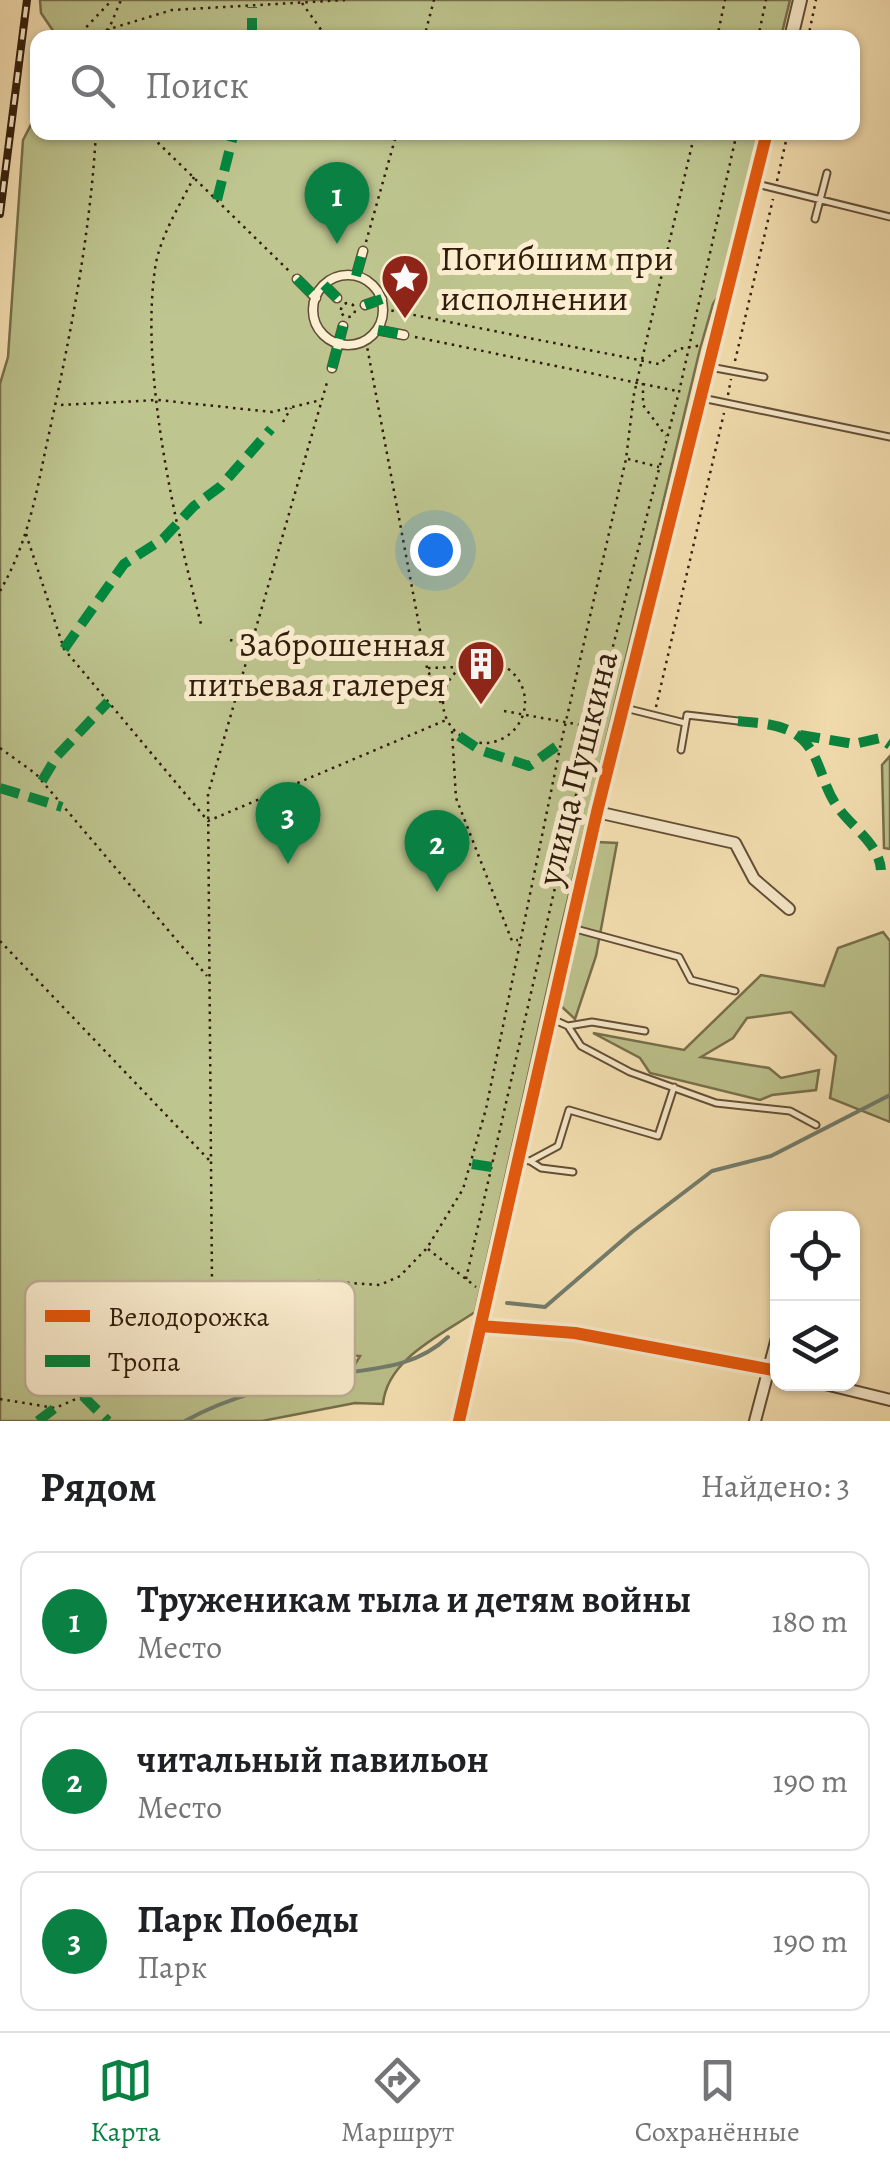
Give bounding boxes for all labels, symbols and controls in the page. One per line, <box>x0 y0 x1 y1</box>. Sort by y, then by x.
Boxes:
search box <box>30 30 860 140</box>
icon: search <box>65 58 120 113</box>
text: Поиск <box>145 59 249 111</box>
pin: 1 <box>304 162 370 244</box>
place label: Погибшим при исполнении <box>440 234 674 322</box>
place icon: Погибшим при исполнении <box>379 252 431 320</box>
your location <box>410 525 461 576</box>
place label: Заброшенная питьевая галерея <box>188 620 446 708</box>
building icon: Заброшенная питьевая галерея <box>455 638 507 706</box>
street label: улица Пушкина <box>524 646 629 891</box>
pin: 3 <box>256 782 320 864</box>
pin: 2 <box>404 810 470 892</box>
map controls <box>770 1211 860 1391</box>
button: locate <box>770 1211 860 1301</box>
legend <box>25 1281 355 1396</box>
text: Велодорожка <box>108 1298 270 1336</box>
button: layers <box>770 1301 860 1391</box>
text: Тропа <box>108 1343 180 1381</box>
text: Рядом <box>40 1458 157 1515</box>
text: Найдено: 3 <box>701 1464 850 1508</box>
text: Труженикам тыла и детям войны <box>137 1573 691 1625</box>
text: 1 <box>69 1599 80 1643</box>
text: 180 m <box>772 1599 848 1643</box>
text: Место <box>137 1625 222 1669</box>
text: читальный павильон <box>137 1733 489 1785</box>
text: 2 <box>67 1759 82 1803</box>
text: 190 m <box>772 1759 848 1803</box>
text: Место <box>137 1785 222 1829</box>
text: Парк Победы <box>137 1893 359 1945</box>
text: 3 <box>68 1919 81 1963</box>
text: 190 m <box>772 1919 848 1963</box>
text: Парк <box>137 1945 207 1989</box>
tab: Карта <box>90 2053 161 2151</box>
tab: Маршрут <box>341 2053 454 2151</box>
tab: Сохранённые <box>635 2053 800 2151</box>

